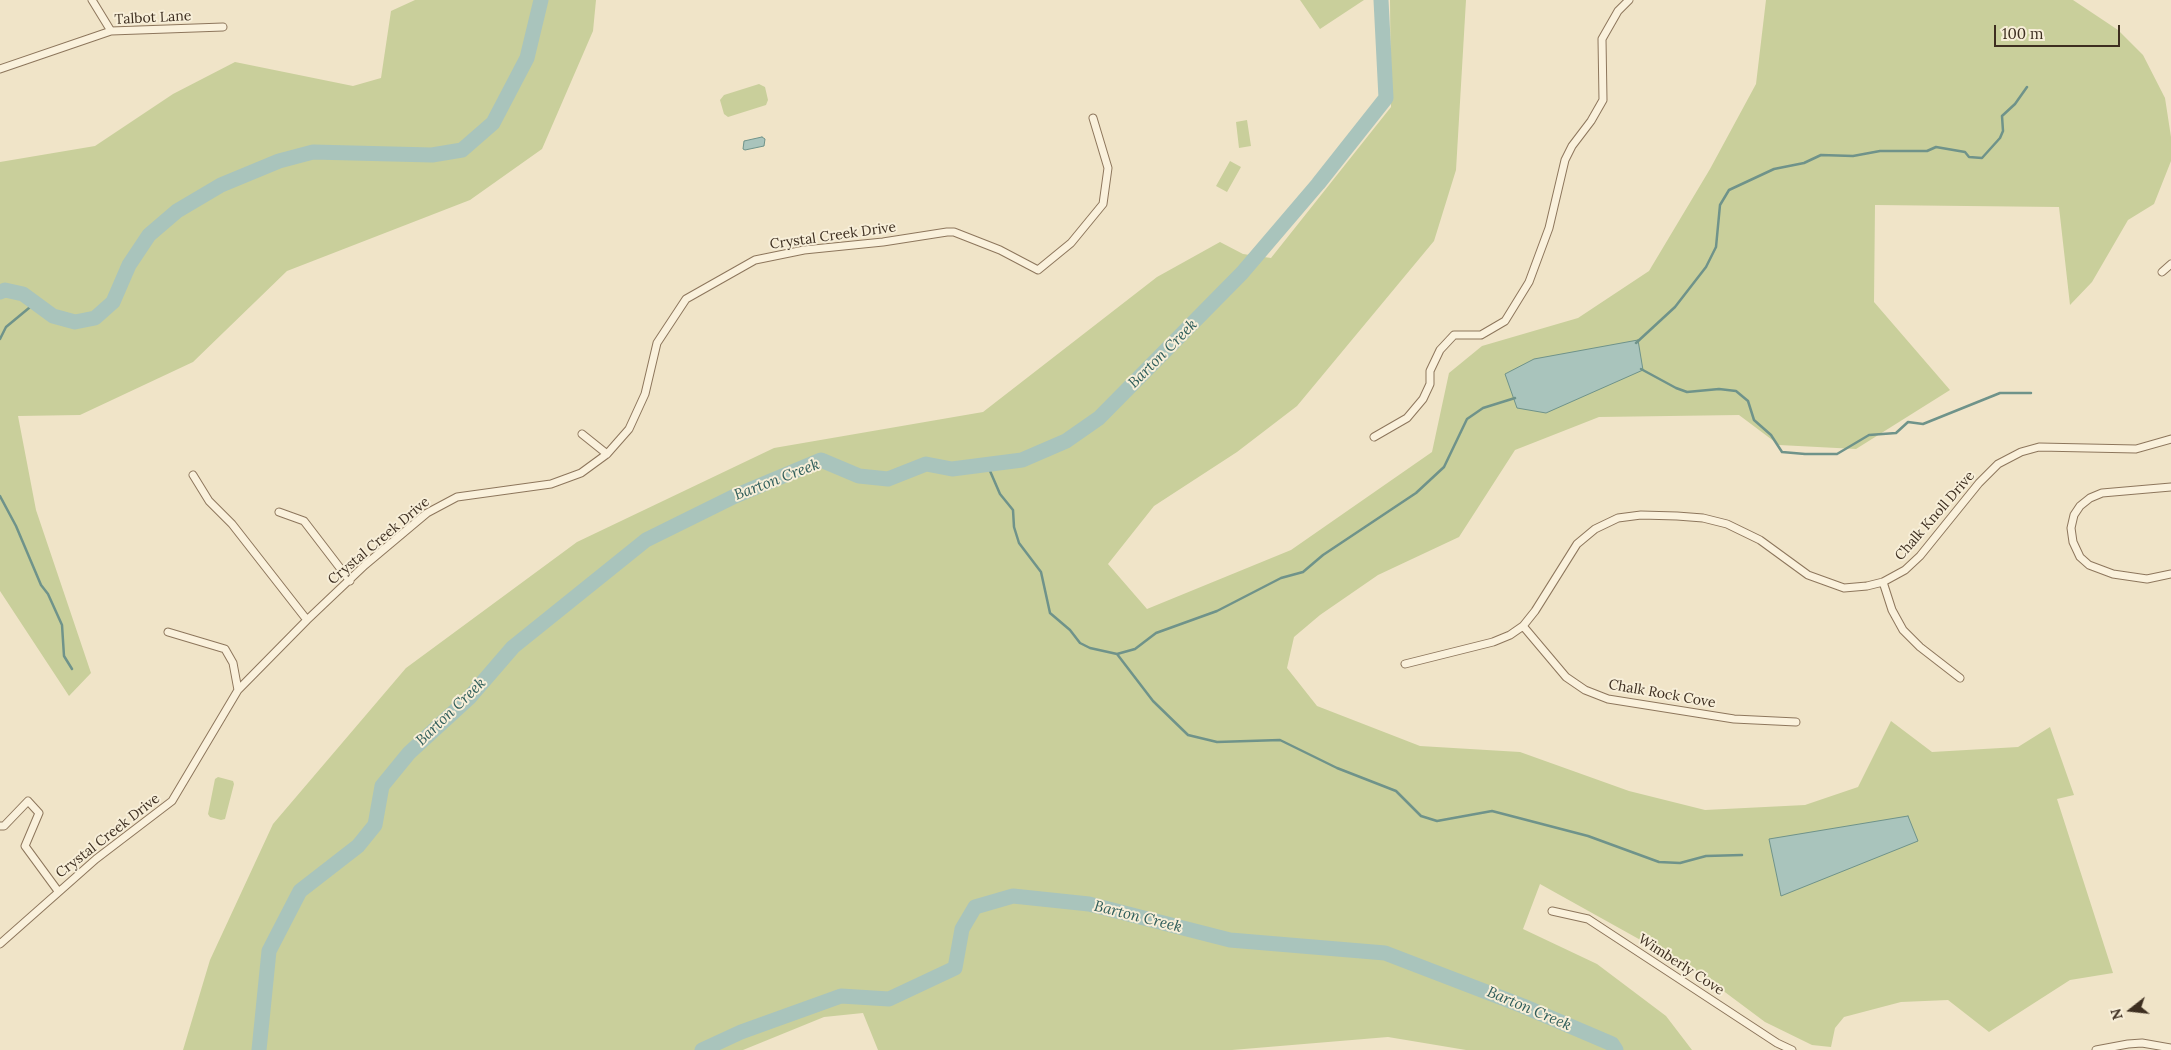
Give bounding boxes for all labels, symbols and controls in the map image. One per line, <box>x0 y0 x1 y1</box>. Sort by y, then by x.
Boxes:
street label: Talbot Lane <box>114 8 192 28</box>
scale bar <box>1996 15 2122 47</box>
text: 100 m <box>2002 24 2043 43</box>
street label: Crystal Creek Drive <box>769 219 897 253</box>
water label: Barton Creek <box>1125 316 1201 392</box>
water label: Barton Creek <box>732 455 822 505</box>
street label: Chalk Knoll Drive <box>1892 468 1978 564</box>
street label: Crystal Creek Drive <box>325 494 433 588</box>
water label: Barton Creek <box>412 674 490 750</box>
street label: Chalk Rock Cove <box>1607 676 1717 712</box>
street label: Crystal Creek Drive <box>53 790 163 882</box>
water label: Barton Creek <box>1092 897 1184 937</box>
street label: Wimberly Cove <box>1635 931 1727 999</box>
water label: Barton Creek <box>1484 983 1574 1035</box>
north arrow <box>2106 985 2156 1035</box>
text: N <box>2106 1006 2127 1022</box>

